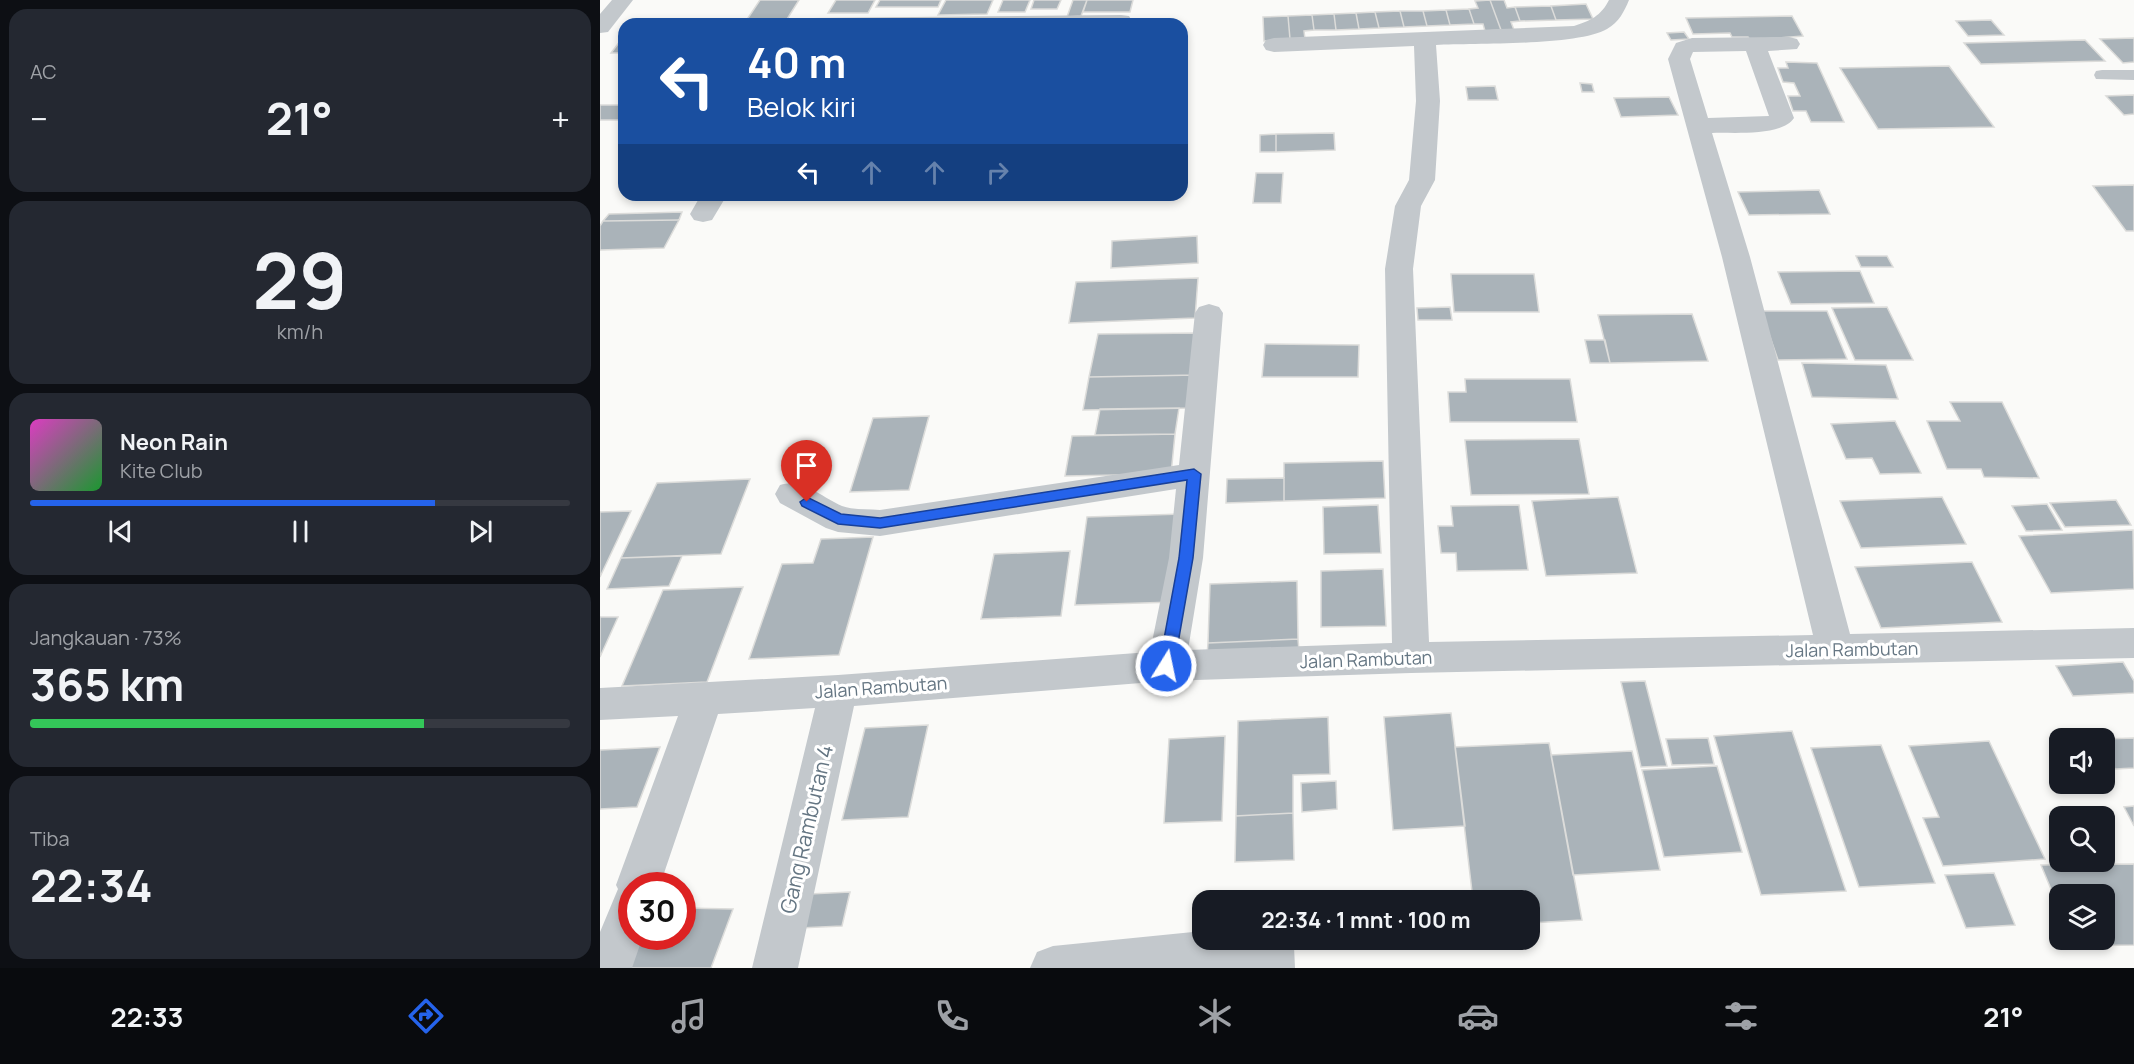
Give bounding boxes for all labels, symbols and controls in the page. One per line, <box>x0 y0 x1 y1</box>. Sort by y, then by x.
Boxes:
text: 40 m <box>747 33 846 91</box>
icon: left <box>648 42 726 120</box>
text: AC <box>30 58 57 85</box>
text: 21° <box>266 87 333 149</box>
text: Belok kiri <box>747 88 856 125</box>
text: − <box>30 96 48 141</box>
text: + <box>551 96 570 141</box>
icon: left <box>792 156 825 189</box>
icon: ahead <box>855 156 888 189</box>
icon: ahead <box>918 156 951 189</box>
icon: right <box>981 156 1014 189</box>
text: 29 <box>253 226 347 332</box>
text: km/h <box>277 318 323 345</box>
text: Neon Rain <box>120 427 228 457</box>
pin <box>781 440 832 502</box>
icon: arrive <box>790 449 823 482</box>
text: Kite Club <box>120 457 203 484</box>
icon: previous <box>104 515 137 548</box>
icon: pause <box>284 515 317 548</box>
icon: next <box>464 515 497 548</box>
text: Jangkauan · 73% <box>30 624 182 651</box>
position arrow <box>1134 634 1198 698</box>
street label: Jalan Rambutan <box>1785 636 1919 662</box>
street label: Jalan Rambutan <box>1299 645 1433 673</box>
text: 365 km <box>30 653 184 715</box>
street label: Jalan Rambutan <box>814 670 948 704</box>
map controls <box>2049 728 2115 950</box>
button: sound <box>2049 728 2115 794</box>
street label: Gang Rambutan 4 <box>773 742 839 916</box>
button: search <box>2049 806 2115 872</box>
text: Tiba <box>30 825 70 852</box>
text: 22:34 <box>30 854 153 916</box>
speed limit sign: 30 <box>618 872 696 950</box>
button: layers <box>2049 884 2115 950</box>
text: 22:34 · 1 mnt · 100 m <box>1261 905 1471 935</box>
icon: directions <box>405 995 447 1037</box>
icon: music <box>668 995 710 1037</box>
icon: phone <box>931 995 973 1037</box>
icon: climate <box>1194 995 1236 1037</box>
icon: car <box>1457 995 1499 1037</box>
icon: filters <box>1720 995 1762 1037</box>
text: 22:33 <box>111 998 183 1035</box>
text: 21° <box>1983 998 2023 1035</box>

